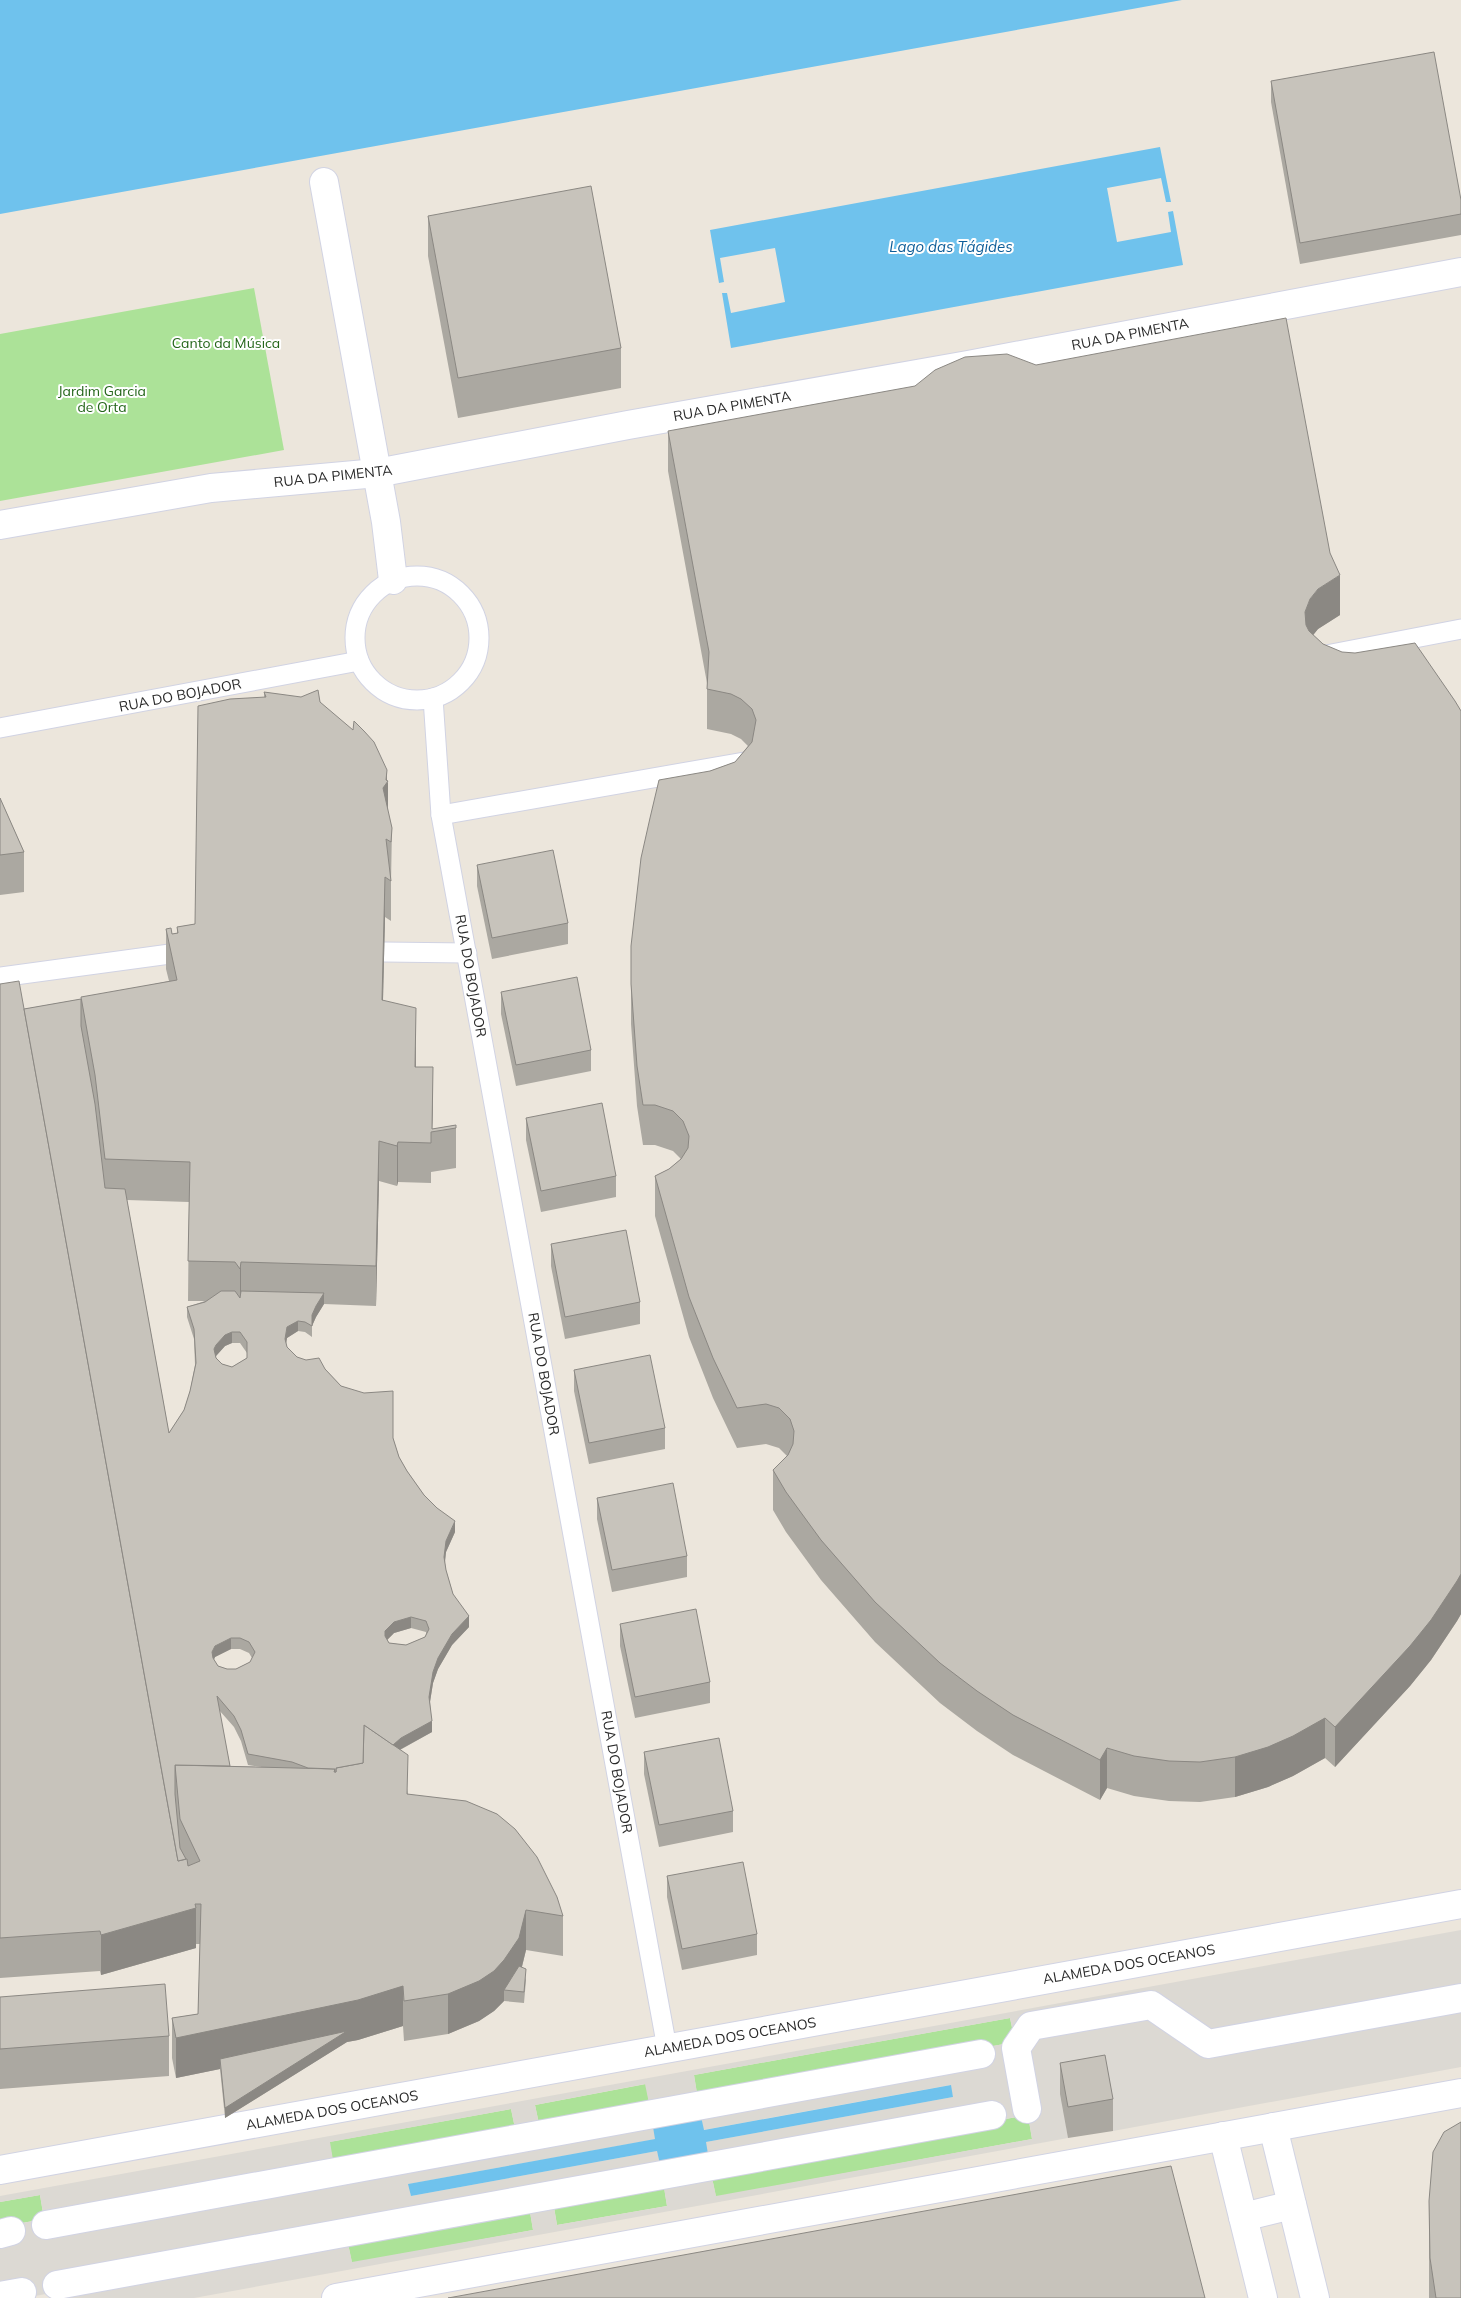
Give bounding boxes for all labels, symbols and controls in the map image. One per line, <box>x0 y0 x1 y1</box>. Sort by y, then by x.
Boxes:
water label: Lago das Tágides <box>889 237 1013 256</box>
street label: RUA DA PIMENTA <box>1070 314 1191 354</box>
park label: Canto da Música <box>172 334 280 352</box>
park label: Jardim Garcia de Orta <box>58 382 146 416</box>
street label: RUA DA PIMENTA <box>672 387 793 425</box>
street label: RUA DA PIMENTA <box>273 461 394 491</box>
street label: RUA DO BOJADOR <box>117 674 243 716</box>
street label: RUA DO BOJADOR <box>451 913 491 1039</box>
street label: RUA DO BOJADOR <box>524 1311 564 1437</box>
street label: RUA DO BOJADOR <box>597 1709 637 1835</box>
street label: ALAMEDA DOS OCEANOS <box>1041 1940 1217 1988</box>
street label: ALAMEDA DOS OCEANOS <box>642 2013 818 2061</box>
street label: ALAMEDA DOS OCEANOS <box>244 2086 420 2134</box>

